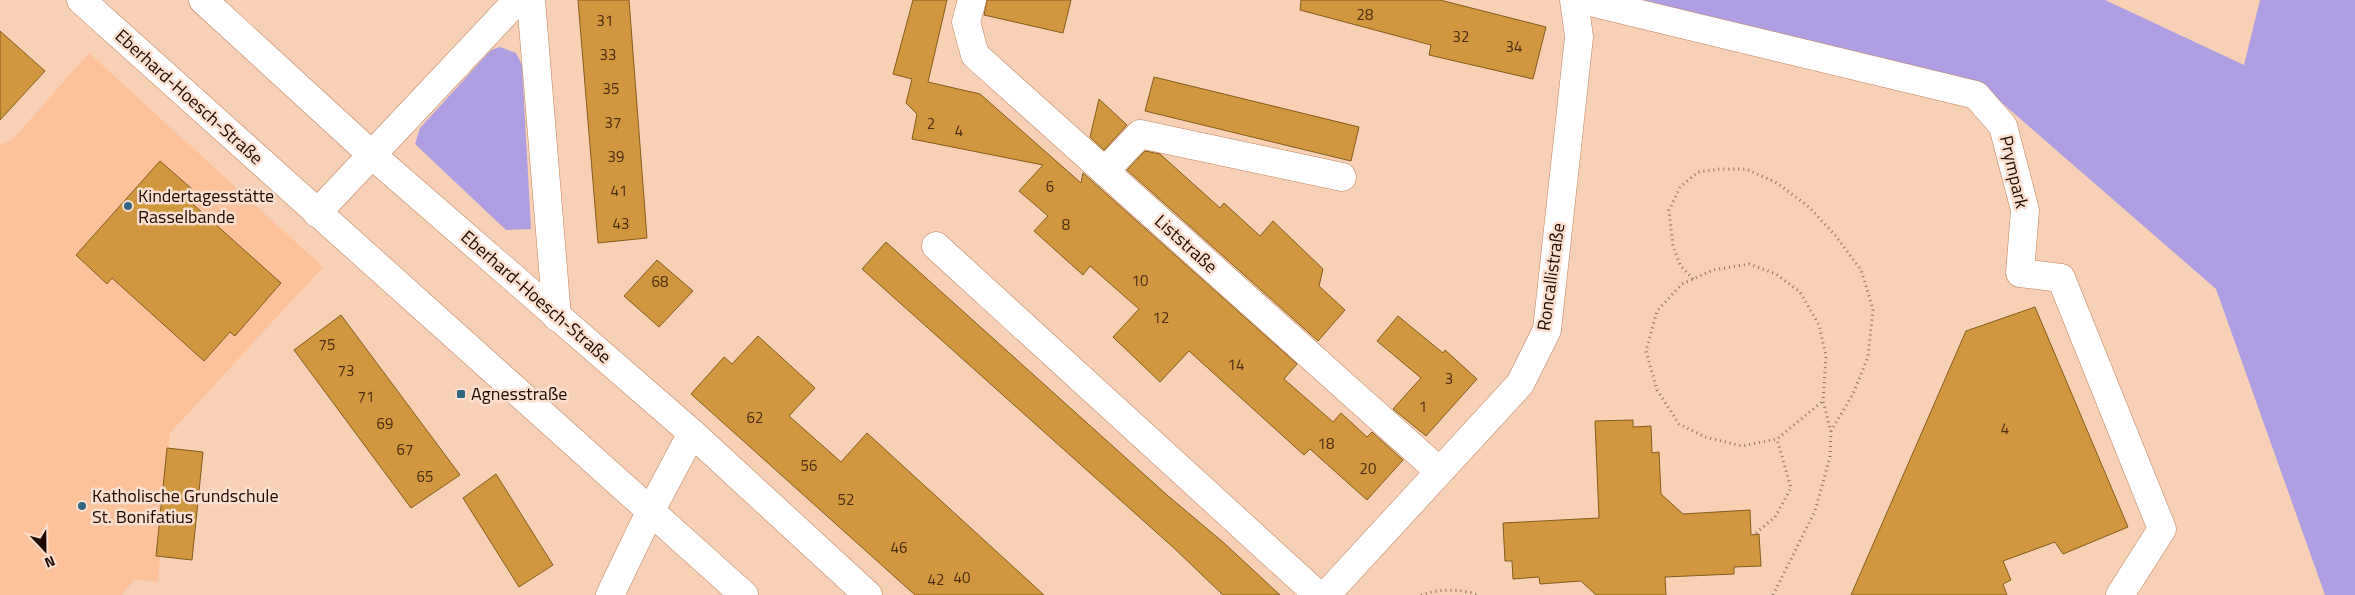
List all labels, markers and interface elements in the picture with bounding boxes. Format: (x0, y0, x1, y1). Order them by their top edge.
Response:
house number: 28 (1357, 3, 1373, 26)
house number: 31 (597, 9, 613, 32)
street label: Eberhard-Hoesch-Straße (109, 23, 269, 171)
house number: 32 (1453, 25, 1469, 48)
house number: 34 (1506, 35, 1522, 58)
house number: 33 (600, 43, 616, 66)
house number: 35 (603, 77, 619, 100)
house number: 37 (605, 111, 621, 134)
house number: 2 (927, 112, 935, 135)
house number: 4 (955, 119, 963, 142)
street label: Prympark (1993, 133, 2036, 211)
house number: 39 (608, 145, 624, 168)
house number: 6 (1046, 175, 1054, 198)
house number: 41 (611, 179, 627, 202)
place label: Kindertagesstätte Rasselbande (138, 182, 274, 230)
marker: Kindertagesstätte Rasselbande (122, 200, 134, 212)
street label: Liststraße (1149, 208, 1224, 279)
house number: 43 (613, 212, 629, 235)
house number: 8 (1062, 213, 1070, 236)
street label: Roncallistraße (1530, 221, 1571, 333)
street label: Eberhard-Hoesch-Straße (455, 224, 617, 370)
house number: 10 (1132, 269, 1148, 292)
house number: 68 (652, 270, 668, 293)
house number: 12 (1153, 306, 1169, 329)
house number: 75 (319, 333, 335, 356)
house number: 14 (1228, 353, 1244, 376)
house number: 73 (338, 359, 354, 382)
house number: 3 (1445, 367, 1453, 390)
place label: Agnesstraße (471, 380, 567, 407)
house number: 71 (358, 385, 374, 408)
marker: Agnesstraße (455, 388, 467, 400)
house number: 1 (1419, 395, 1427, 418)
house number: 62 (747, 406, 763, 429)
house number: 69 (377, 412, 393, 435)
house number: 4 (2001, 417, 2009, 440)
house number: 18 (1318, 432, 1334, 455)
house number: 67 (397, 438, 413, 461)
house number: 56 (801, 454, 817, 477)
house number: 20 (1360, 457, 1376, 480)
house number: 65 (417, 465, 433, 488)
place label: Katholische Grundschule St. Bonifatius (92, 482, 279, 530)
house number: 52 (838, 488, 854, 511)
marker: Katholische Grundschule St. Bonifatius (76, 500, 88, 512)
north arrow (20, 525, 70, 575)
house number: 46 (891, 536, 907, 559)
text: N (42, 551, 58, 574)
house number: 40 (954, 566, 970, 589)
house number: 42 (928, 568, 944, 591)

